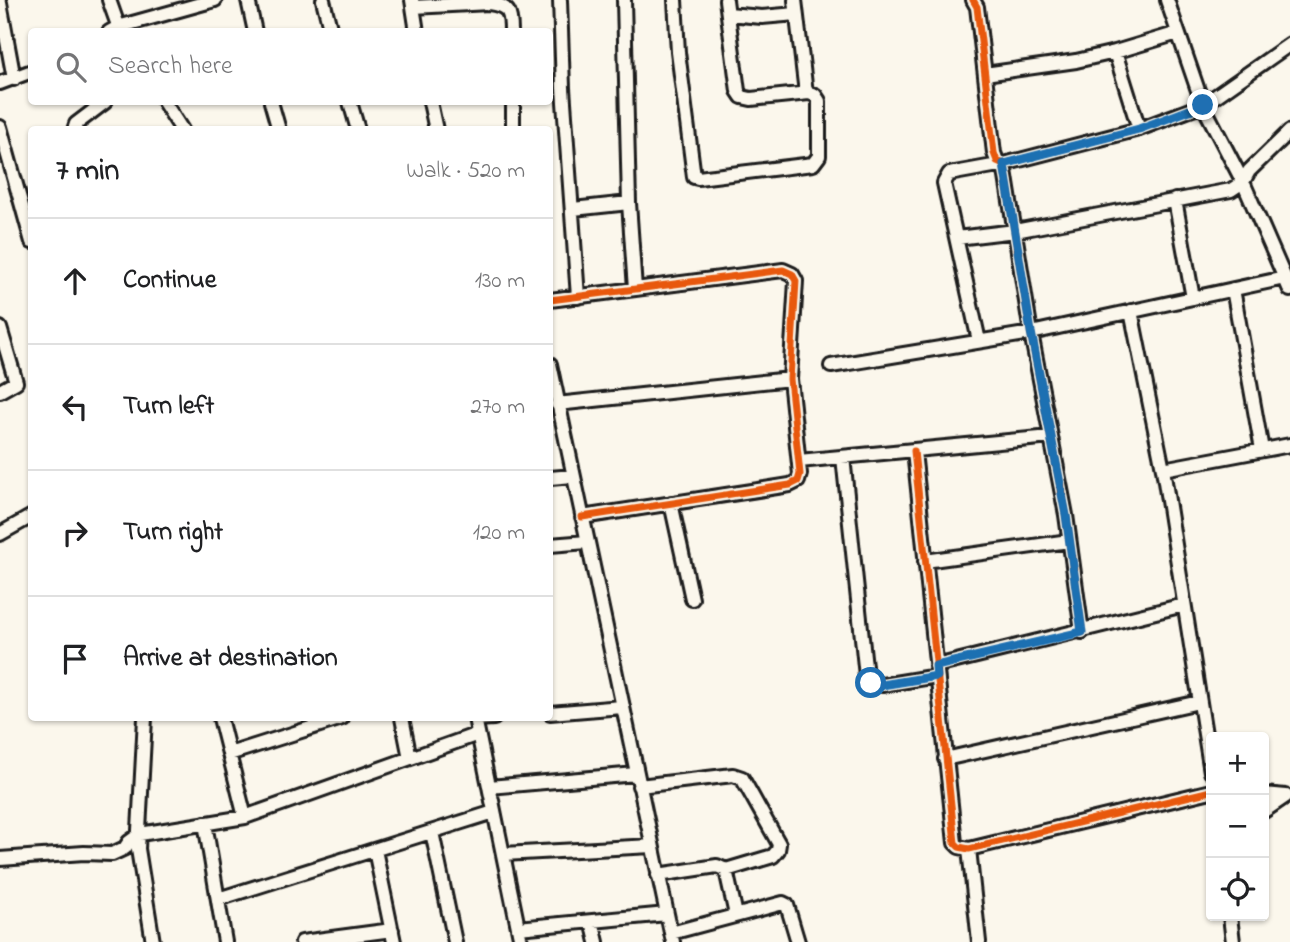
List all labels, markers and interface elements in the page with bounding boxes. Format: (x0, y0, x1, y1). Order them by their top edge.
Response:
search box (28, 28, 553, 105)
icon: search (52, 48, 90, 86)
text: Search here (108, 48, 233, 86)
route end (1187, 89, 1218, 120)
text: 7 min (56, 150, 119, 194)
text: Walk · 520 m (406, 155, 525, 188)
icon: ahead (56, 262, 94, 300)
text: Continue (123, 262, 216, 300)
text: 130 m (475, 265, 525, 298)
icon: left (56, 388, 94, 426)
text: Turn left (123, 388, 214, 426)
text: 270 m (471, 391, 525, 424)
icon: right (56, 514, 94, 552)
text: Turn right (123, 514, 223, 552)
text: 120 m (473, 517, 525, 550)
icon: arrive (56, 640, 94, 678)
text: Arrive at destination (123, 640, 338, 678)
route start (855, 667, 886, 698)
map controls (1206, 732, 1269, 921)
button: + (1206, 732, 1269, 795)
button: − (1206, 795, 1269, 858)
button: locate (1206, 858, 1269, 921)

